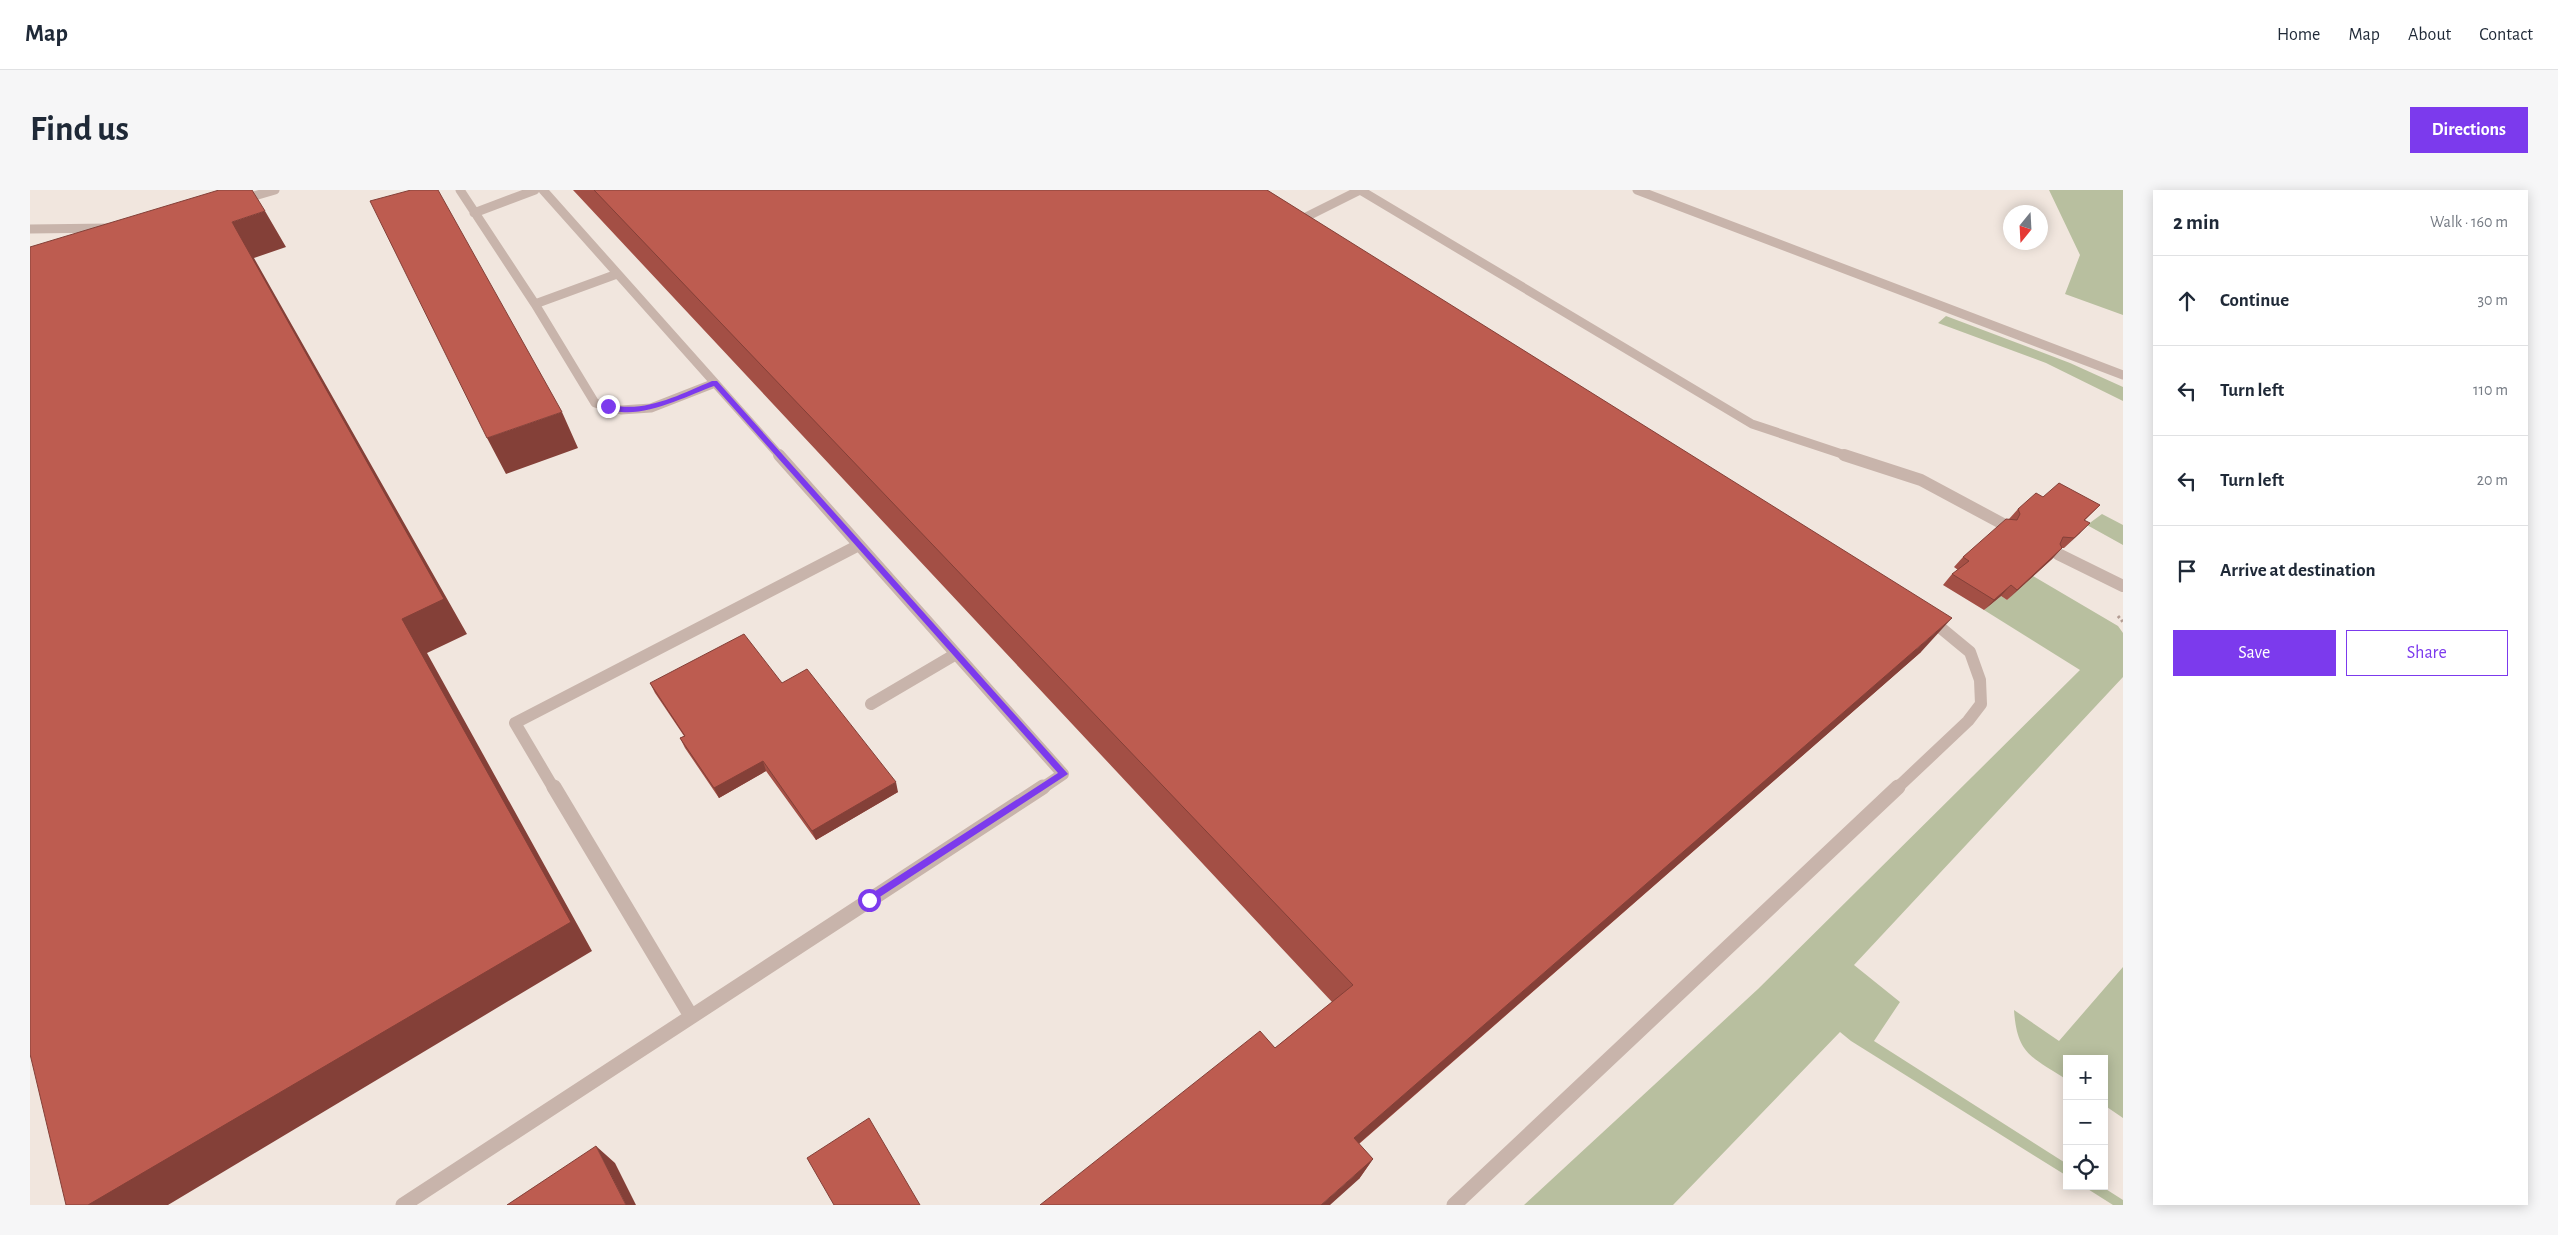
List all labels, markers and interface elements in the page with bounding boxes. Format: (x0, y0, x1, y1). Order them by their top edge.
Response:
text: Map (25, 22, 68, 46)
text: Home (2277, 26, 2320, 44)
text: Map (2348, 26, 2380, 44)
text: About (2408, 26, 2451, 44)
text: Contact (2479, 26, 2533, 44)
button: Directions (2410, 107, 2528, 153)
text: Find us (30, 112, 129, 147)
north arrow (2003, 205, 2048, 250)
text: 2 min (2173, 212, 2220, 233)
text: Walk · 160 m (2430, 214, 2508, 230)
icon: ahead (2173, 287, 2201, 315)
text: Continue (2220, 291, 2289, 310)
text: 30 m (2478, 292, 2508, 308)
icon: left (2173, 377, 2201, 405)
text: Turn left (2220, 381, 2284, 400)
text: 110 m (2473, 382, 2508, 398)
route end (597, 395, 620, 418)
icon: left (2173, 467, 2201, 495)
text: Turn left (2220, 471, 2284, 490)
text: 20 m (2477, 472, 2508, 488)
icon: arrive (2173, 557, 2201, 585)
text: Arrive at destination (2220, 561, 2376, 580)
button: Save (2173, 630, 2336, 676)
button: Share (2346, 630, 2508, 676)
route start (858, 889, 881, 912)
map controls (2063, 1055, 2108, 1190)
button: + (2063, 1055, 2108, 1100)
button: − (2063, 1100, 2108, 1145)
button: locate (2063, 1145, 2108, 1190)

